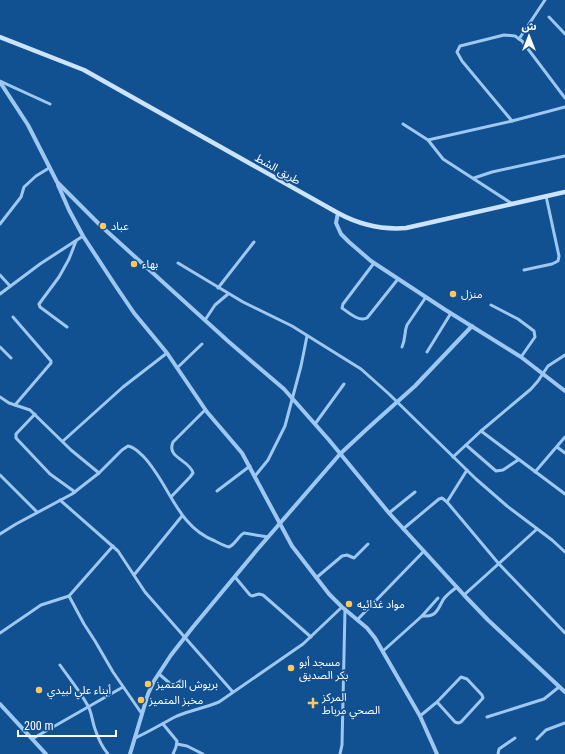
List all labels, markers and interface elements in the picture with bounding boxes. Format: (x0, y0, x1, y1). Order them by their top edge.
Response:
north arrow (509, 16, 549, 56)
text: ش (521, 20, 537, 33)
street label: طريق الشط (253, 151, 303, 188)
place label: عباد (111, 220, 129, 233)
marker: عباد (98, 221, 108, 231)
place label: بهاء (142, 258, 158, 271)
marker: بهاء (129, 259, 139, 269)
place label: منزل (461, 288, 483, 301)
marker: منزل (448, 289, 458, 299)
place label: مواد غذائيه (357, 598, 405, 611)
marker: مواد غذائيه (344, 599, 354, 609)
place label: مسجد أبو بكر الصديق (299, 656, 348, 682)
marker: مسجد أبو بكر الصديق (286, 663, 296, 673)
place label: بريوش المتميز (155, 678, 218, 691)
marker: بريوش المتميز (143, 679, 153, 689)
place label: أبناء علي لبيدي (47, 684, 111, 700)
marker: أبناء علي لبيدي (34, 685, 44, 695)
place label: المركز الصحي مرباط (321, 691, 380, 720)
place label: مخبز المتميز (148, 694, 203, 707)
marker: مخبز المتميز (136, 695, 146, 705)
marker: المركز الصحي مرباط (307, 697, 319, 709)
scale bar (18, 712, 116, 738)
text: 200 m (24, 719, 54, 733)

